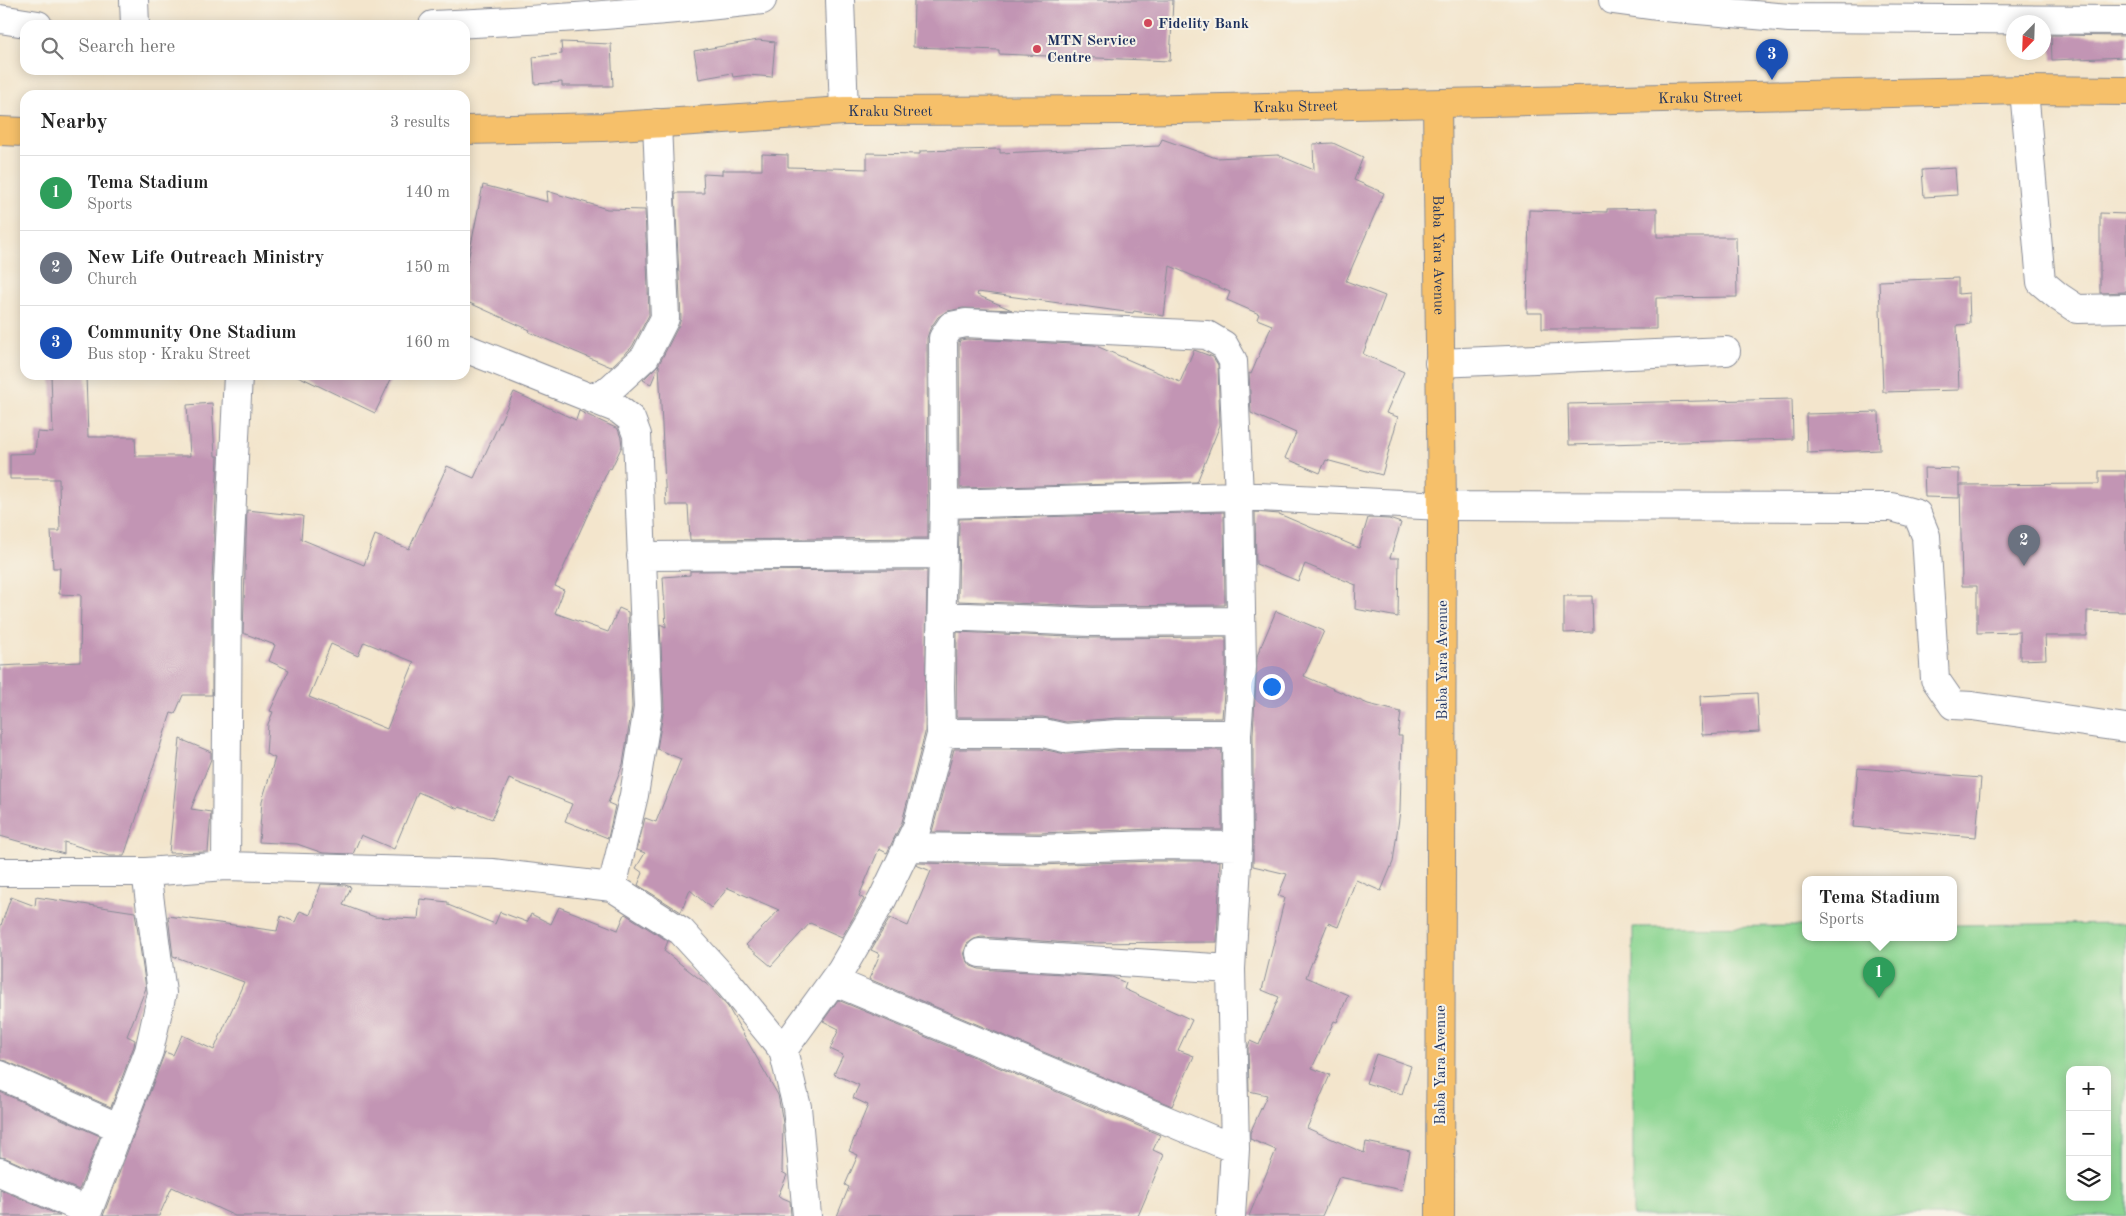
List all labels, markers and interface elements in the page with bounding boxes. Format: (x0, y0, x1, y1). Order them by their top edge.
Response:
north arrow (2006, 15, 2051, 60)
marker: Fidelity Bank (1142, 17, 1154, 29)
place label: Fidelity Bank (1158, 17, 1250, 32)
search box (20, 20, 470, 75)
icon: search (38, 34, 66, 62)
place label: MTN Service Centre (1047, 34, 1136, 66)
text: Search here (78, 38, 175, 57)
pin: 3 (1756, 39, 1788, 80)
marker: MTN Service Centre (1031, 43, 1043, 55)
street label: Kraku Street (1658, 90, 1743, 107)
street label: Kraku Street (1253, 99, 1338, 116)
street label: Kraku Street (848, 105, 933, 120)
text: Nearby (40, 112, 108, 133)
text: 3 results (390, 115, 450, 131)
text: Tema Stadium (87, 174, 208, 193)
text: 1 (51, 185, 61, 201)
text: 140 m (405, 185, 450, 201)
street label: Baba Yara Avenue (1429, 195, 1446, 315)
text: Sports (87, 197, 132, 213)
text: New Life Outreach Ministry (87, 249, 324, 268)
text: 2 (51, 260, 61, 276)
text: 150 m (405, 260, 450, 276)
text: Church (87, 272, 137, 288)
text: Community One Stadium (87, 324, 297, 343)
text: 3 (51, 335, 61, 351)
text: 160 m (405, 335, 450, 351)
text: Bus stop · Kraku Street (87, 347, 251, 363)
pin: 2 (2008, 525, 2040, 566)
street label: Baba Yara Avenue (1436, 600, 1451, 720)
your location (1259, 674, 1285, 700)
popup (1802, 876, 1957, 941)
text: Tema Stadium (1819, 889, 1940, 908)
text: Sports (1819, 912, 1864, 928)
pin: 1 (1863, 957, 1895, 998)
street label: Baba Yara Avenue (1434, 1005, 1449, 1125)
map controls (2066, 1066, 2111, 1201)
button: + (2066, 1066, 2111, 1111)
button: − (2066, 1111, 2111, 1156)
button: layers (2066, 1156, 2111, 1201)

